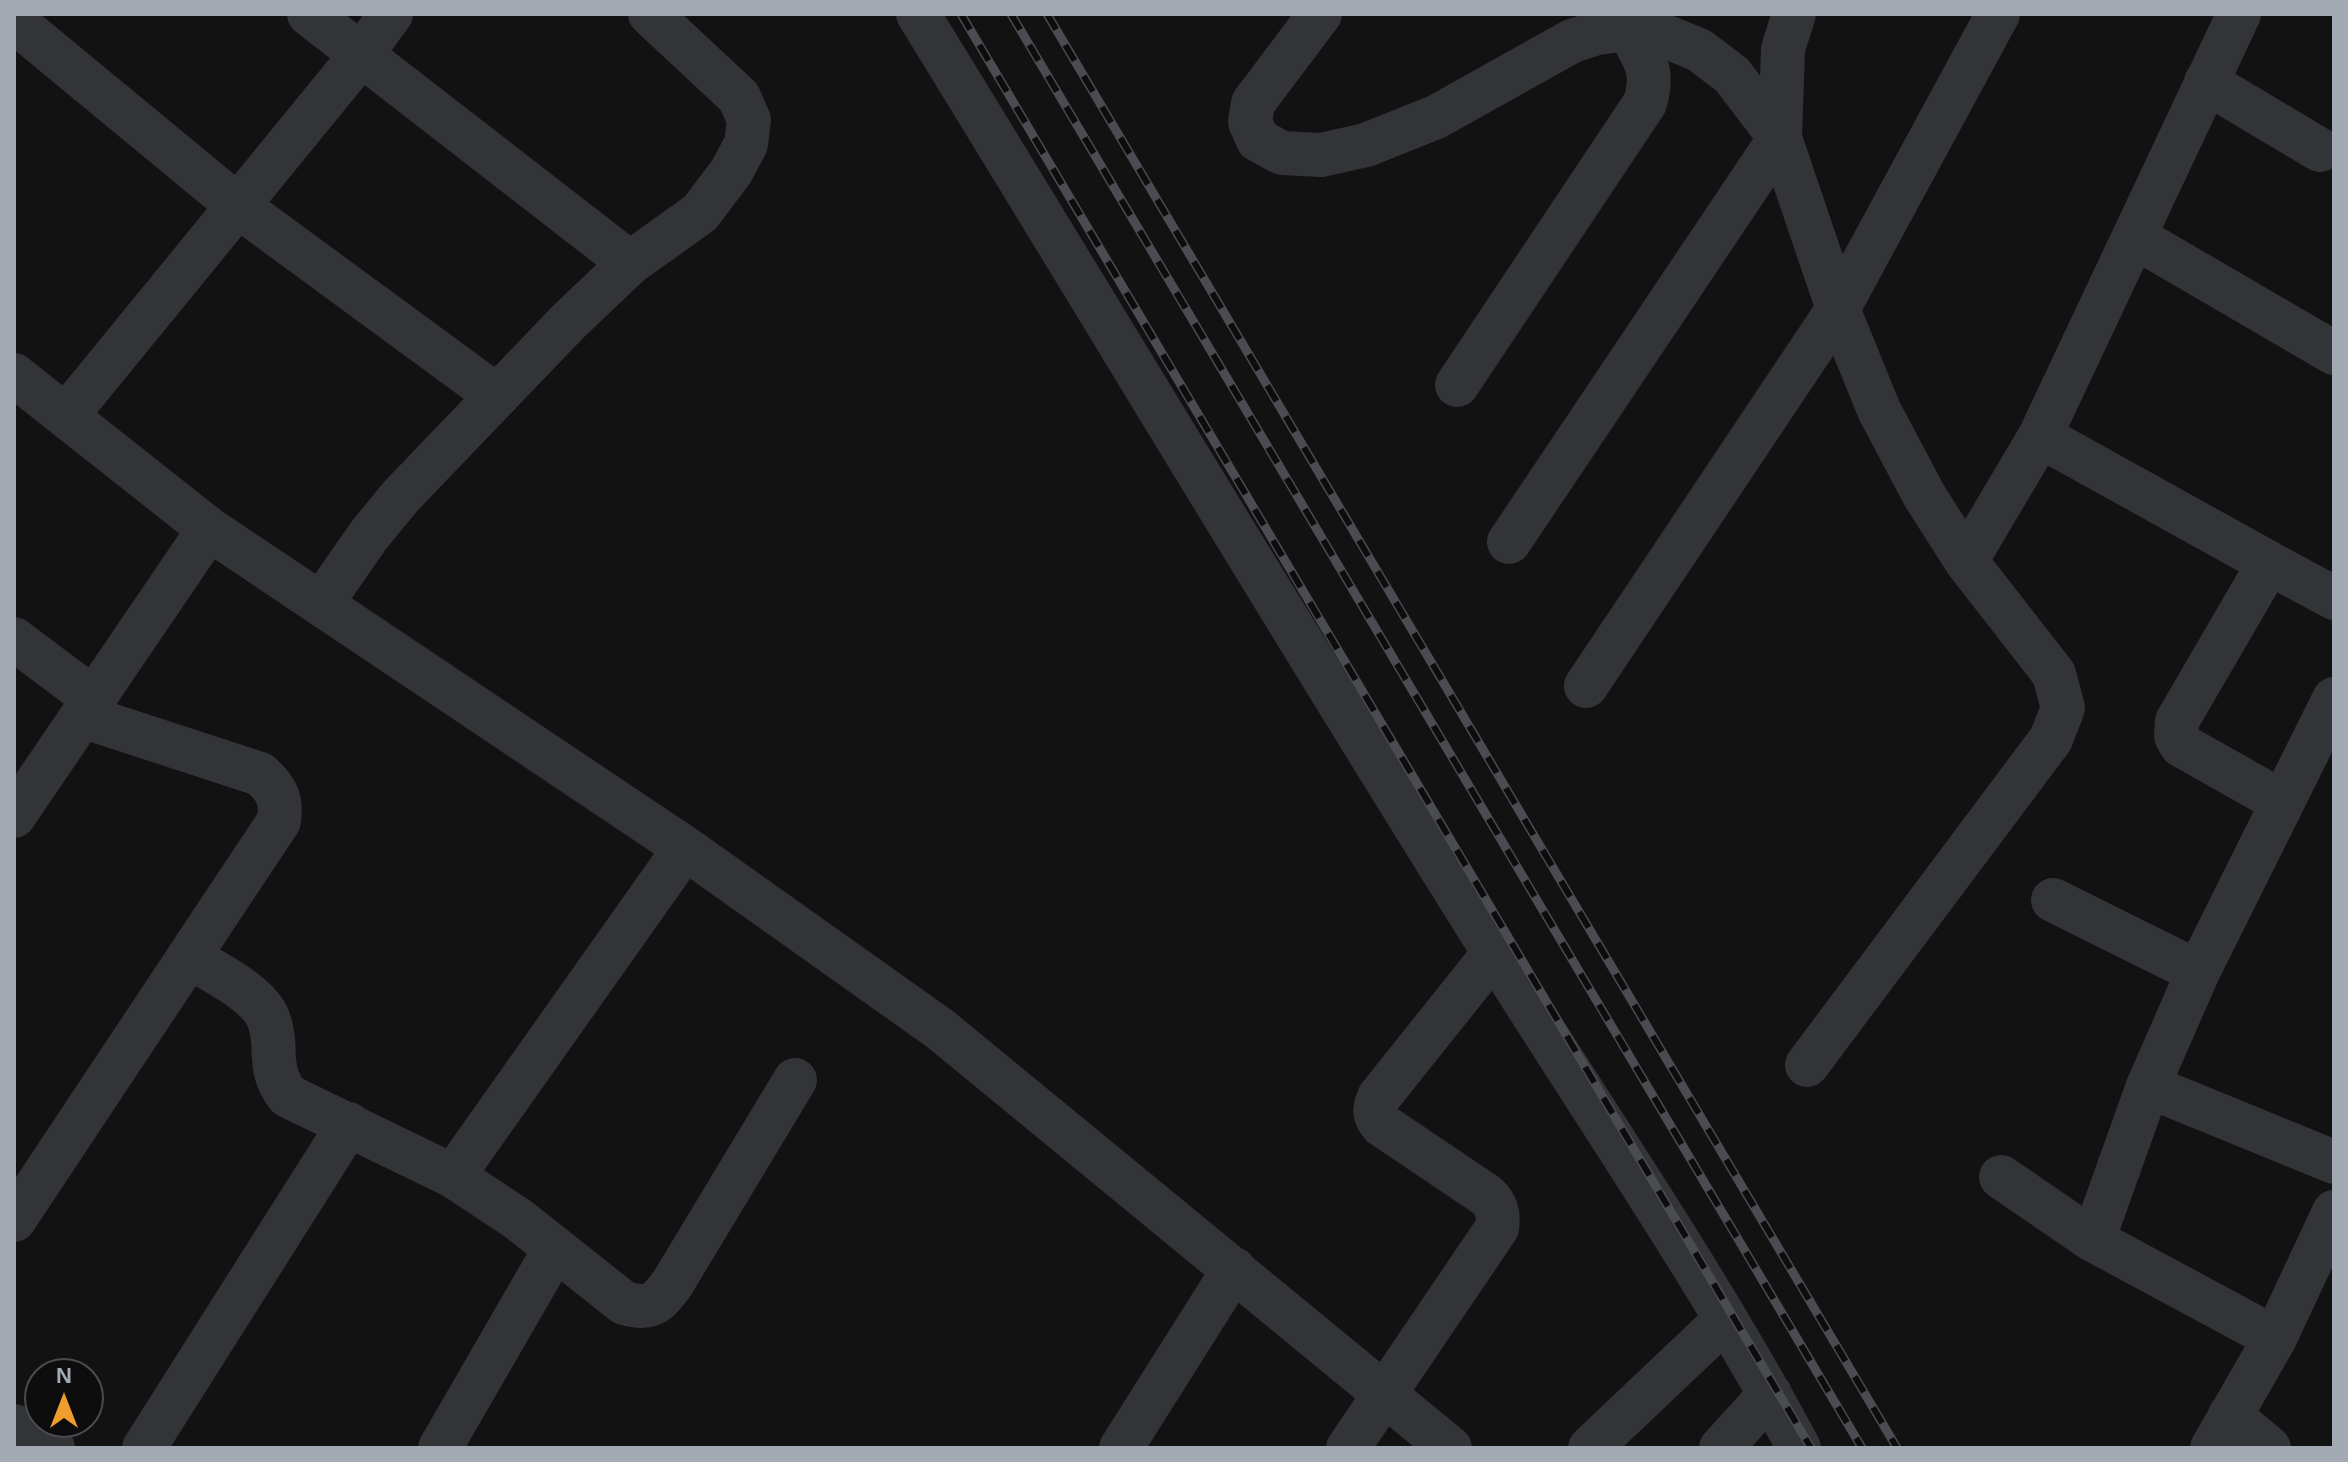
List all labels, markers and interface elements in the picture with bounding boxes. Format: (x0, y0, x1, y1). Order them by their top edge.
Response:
north arrow (24, 1358, 104, 1438)
text: N (56, 1363, 72, 1388)

